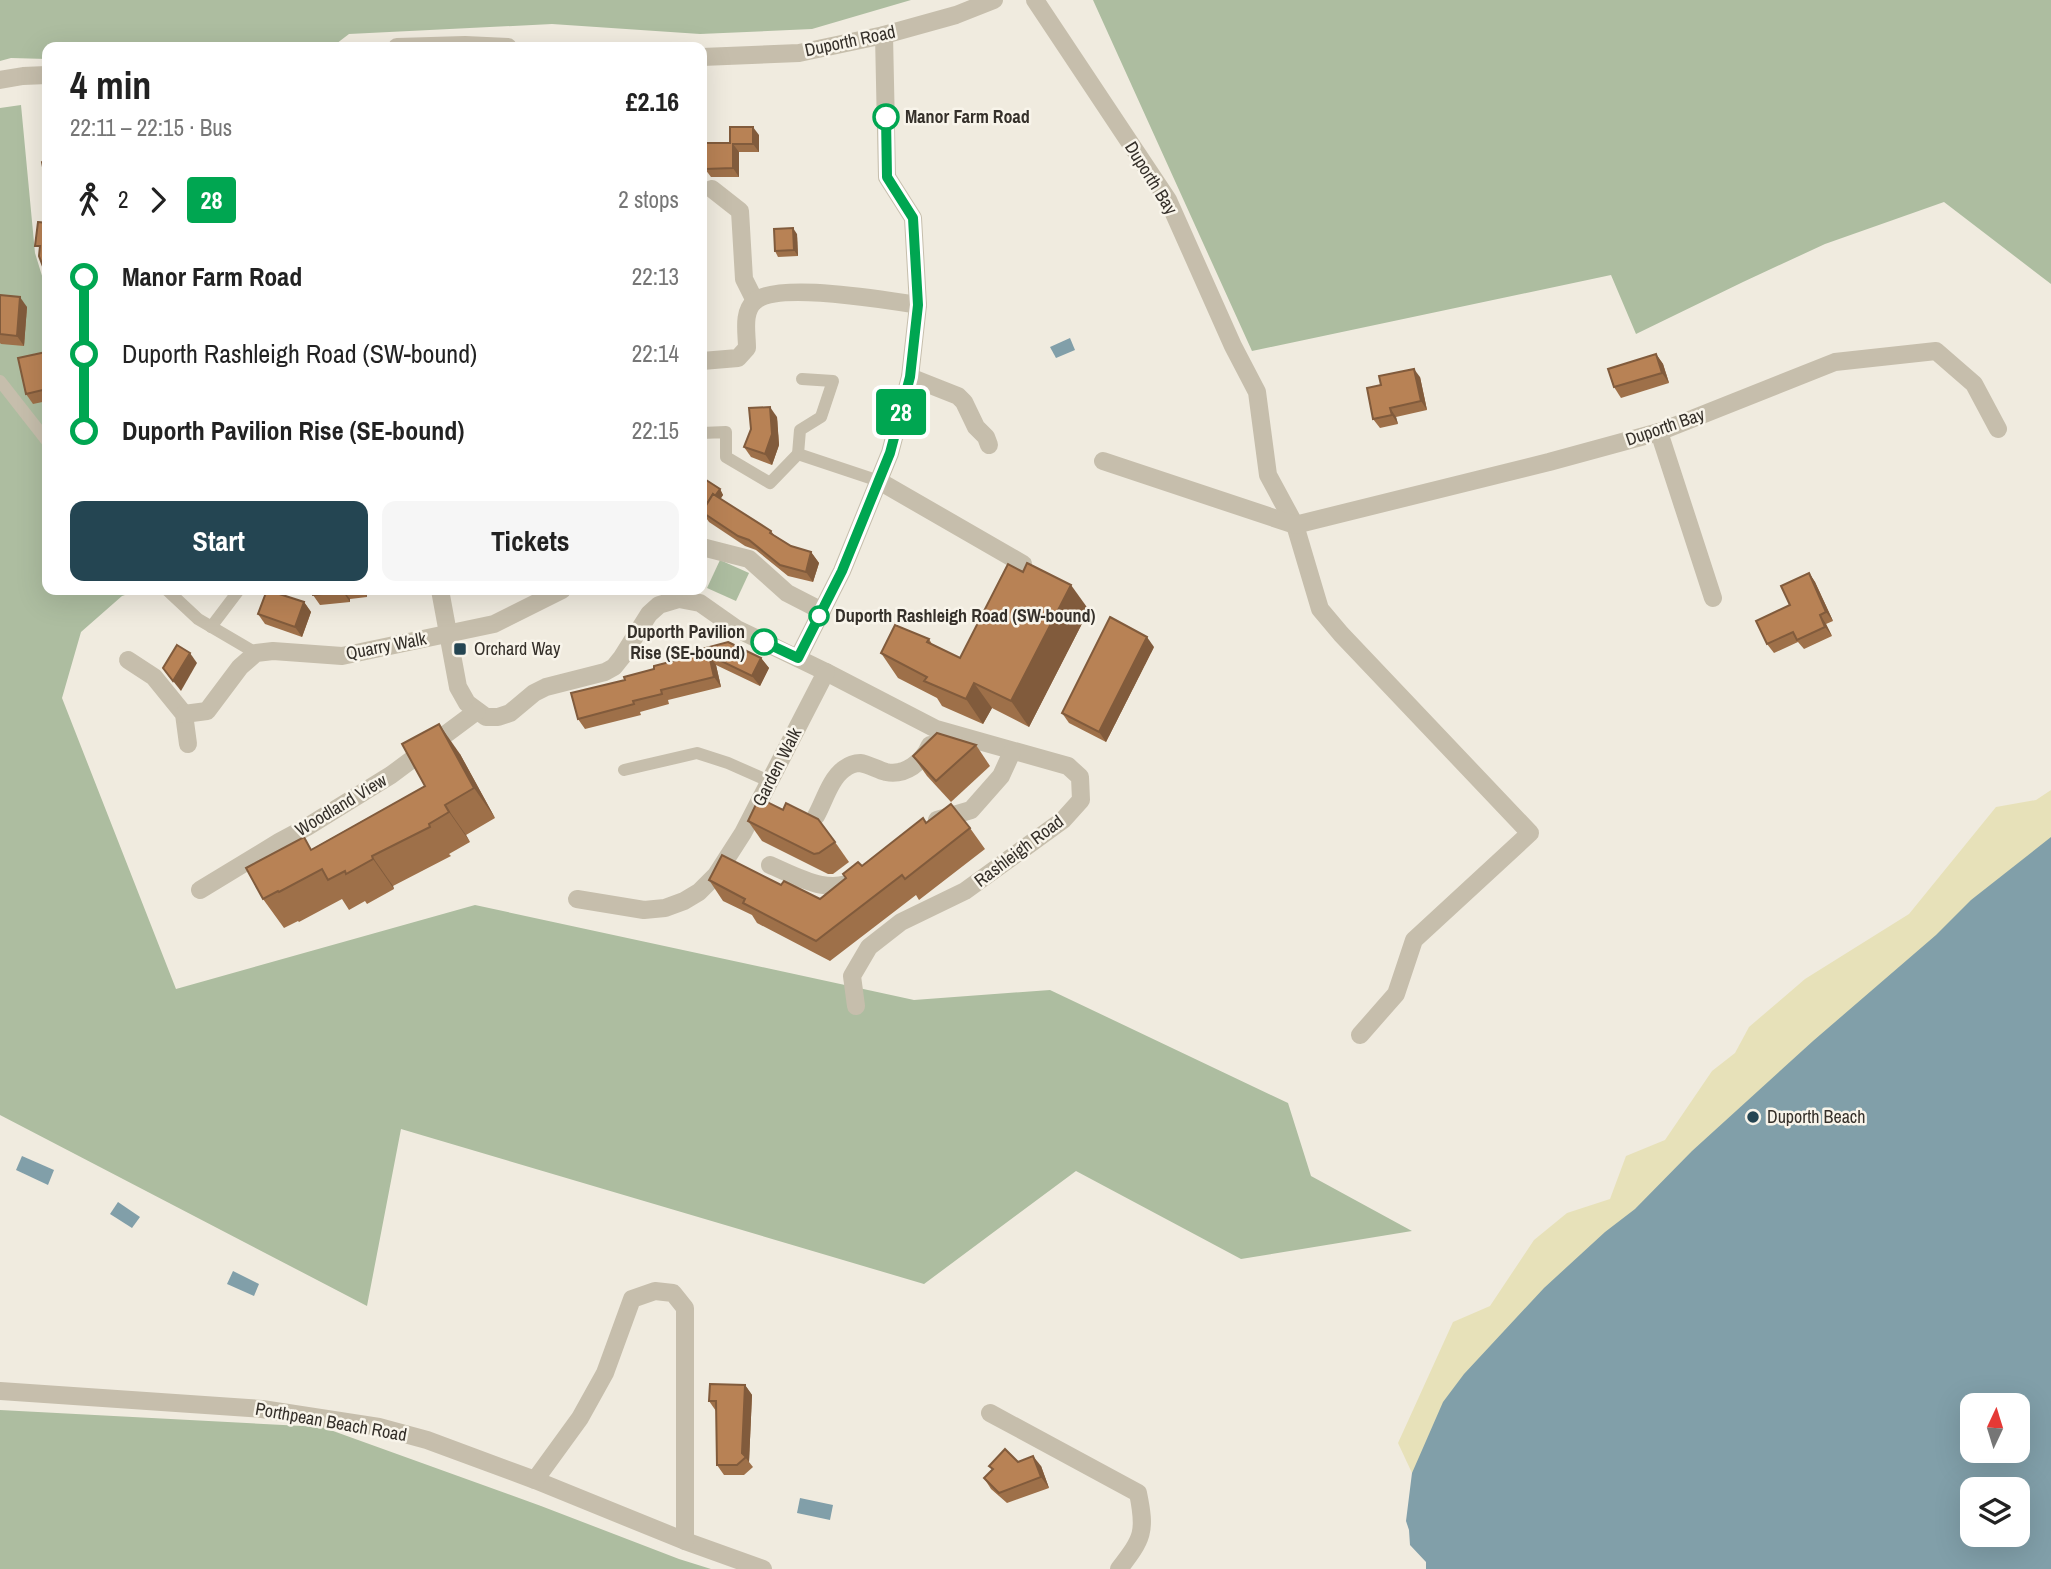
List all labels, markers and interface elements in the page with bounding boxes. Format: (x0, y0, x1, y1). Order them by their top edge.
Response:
street label: Duporth Road (802, 19, 897, 62)
text: 4 min (70, 60, 151, 111)
text: £2.16 (626, 84, 679, 119)
marker: Manor Farm Road (873, 104, 899, 130)
place label: Manor Farm Road (905, 104, 1030, 129)
text: 22:11 – 22:15 · Bus (70, 112, 232, 143)
street label: Duporth Bay (1119, 136, 1184, 220)
icon: walk (70, 181, 108, 219)
icon: forward (139, 181, 177, 219)
text: 2 (118, 184, 129, 215)
text: 28 (201, 184, 222, 216)
text: 2 stops (618, 184, 679, 215)
text: Manor Farm Road (122, 259, 302, 294)
text: 22:13 (632, 261, 679, 292)
text: Duporth Rashleigh Road (SW-bound) (122, 336, 477, 371)
text: 22:14 (632, 338, 679, 369)
line badge: 28 (870, 389, 932, 435)
text: 28 (890, 396, 912, 428)
street label: Duporth Bay (1622, 401, 1708, 452)
text: Duporth Pavilion Rise (SE-bound) (122, 413, 464, 448)
text: 22:15 (632, 415, 679, 446)
button: Start (70, 501, 368, 581)
button: Tickets (382, 501, 679, 581)
place label: Duporth Rashleigh Road (SW-bound) (835, 603, 1096, 628)
marker: Duporth Rashleigh Road (SW-bound) (809, 606, 829, 626)
place label: Duporth Pavilion Rise (SE-bound) (627, 619, 745, 665)
street label: Quarry Walk (344, 625, 429, 666)
marker: Duporth Pavilion Rise (SE-bound) (751, 629, 777, 655)
place label: Orchard Way (474, 636, 561, 661)
marker: Orchard Way (452, 641, 468, 657)
street label: Garden Walk (746, 722, 807, 811)
street label: Woodland View (290, 767, 392, 842)
street label: Rashleigh Road (969, 809, 1068, 892)
place label: Duporth Beach (1767, 1104, 1865, 1129)
marker: Duporth Beach (1745, 1109, 1761, 1125)
north arrow (1960, 1393, 2030, 1463)
map controls (1960, 1393, 2030, 1547)
street label: Porthpean Beach Road (253, 1396, 409, 1447)
button: layers (1960, 1477, 2030, 1547)

